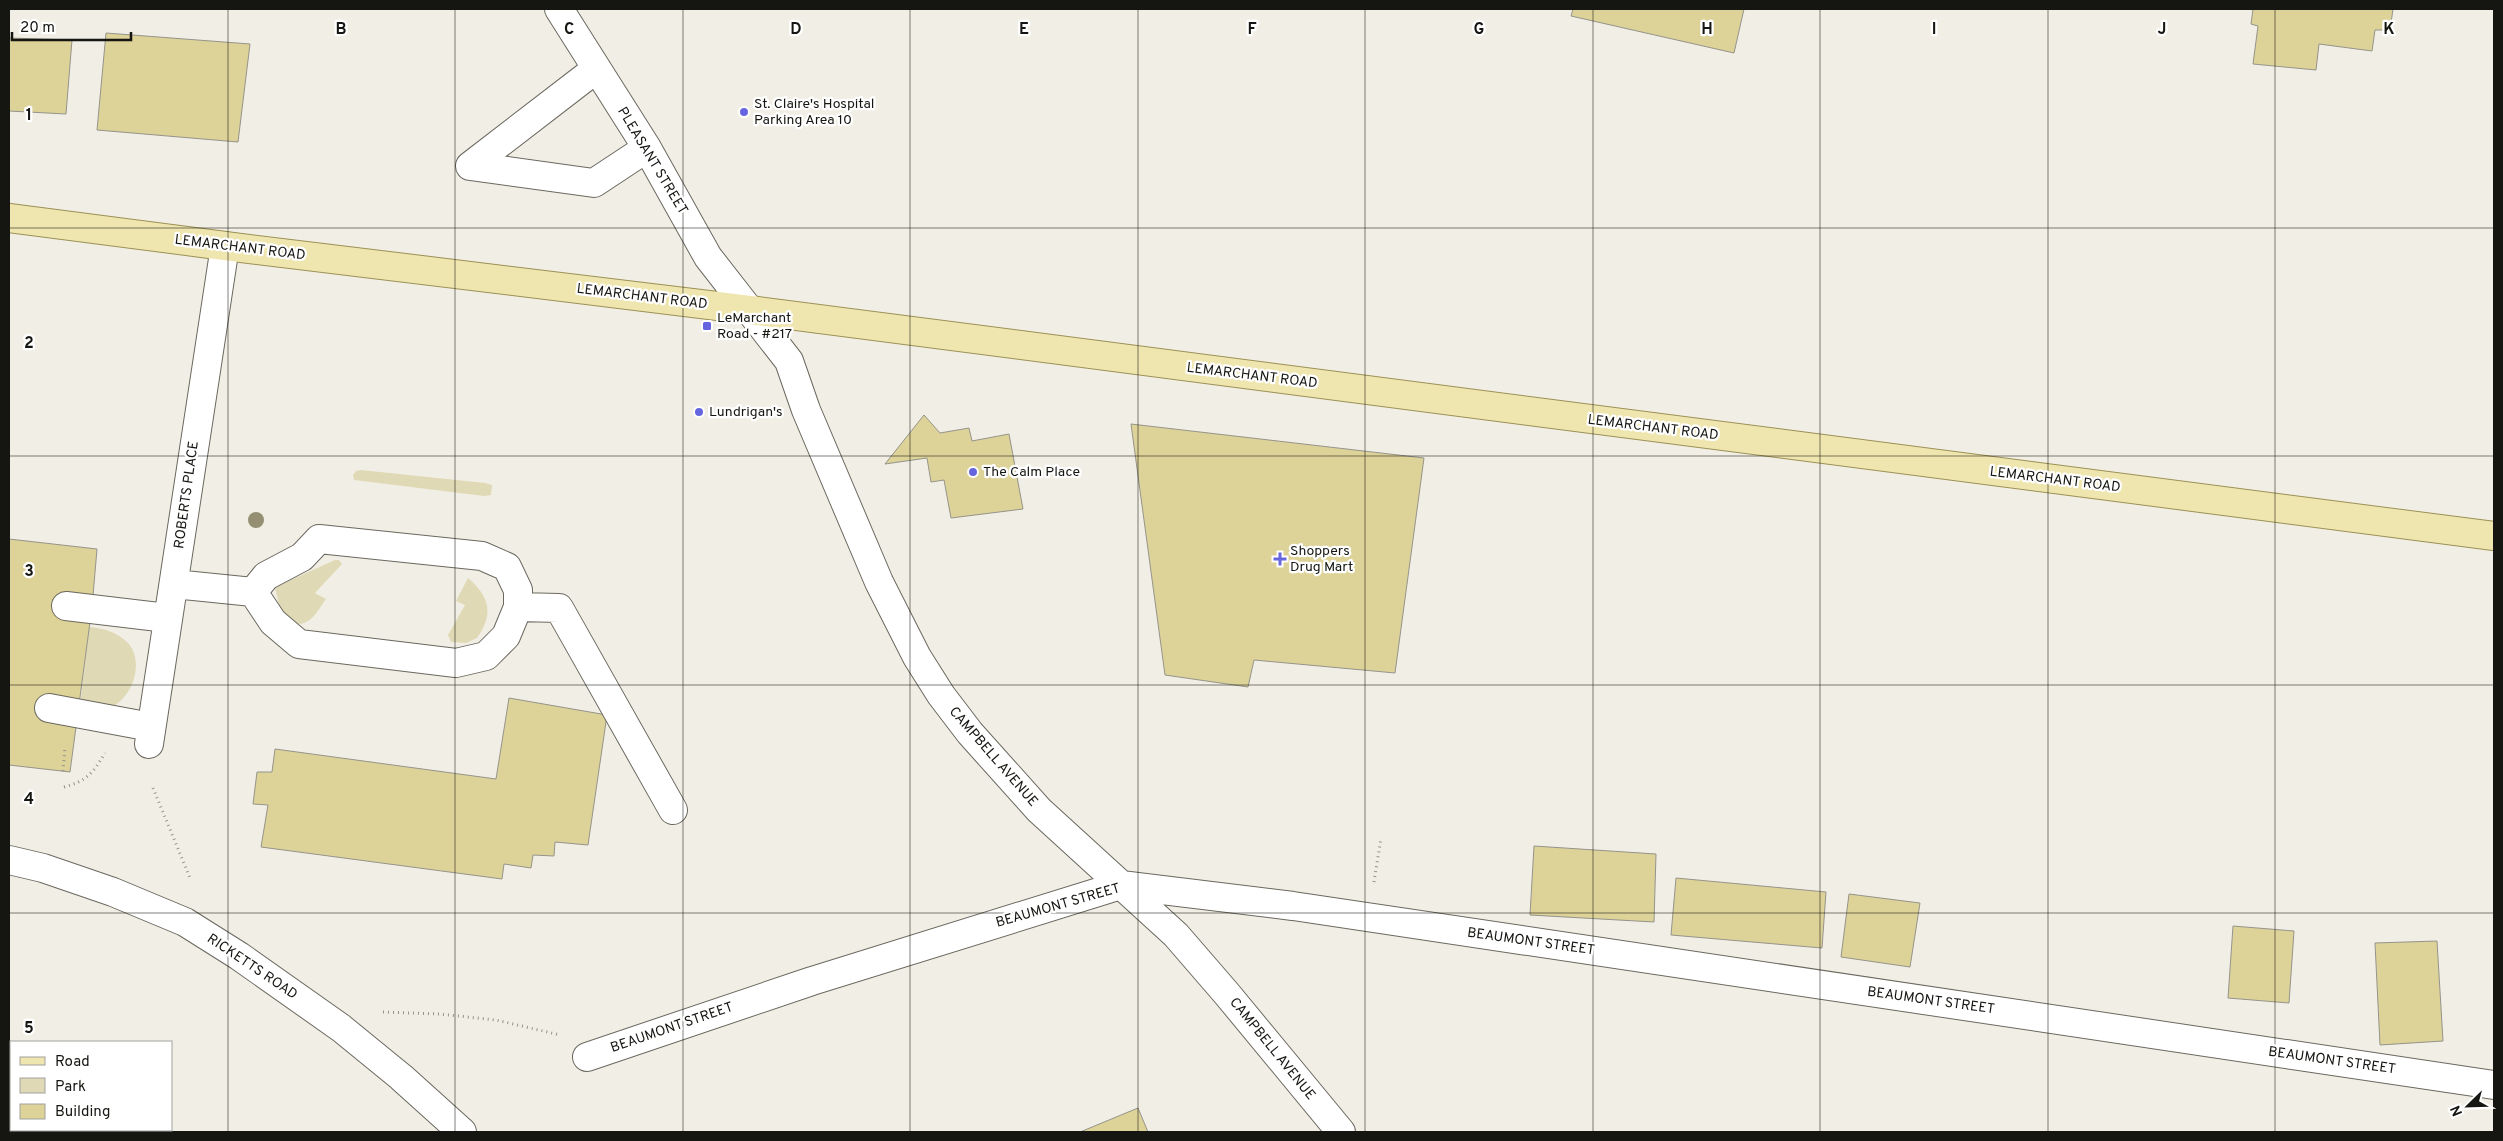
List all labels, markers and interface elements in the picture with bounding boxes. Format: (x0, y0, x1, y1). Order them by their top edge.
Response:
scale bar (12, 10, 131, 42)
text: 20 m (20, 19, 55, 38)
text: B (335, 20, 347, 40)
text: C (564, 20, 574, 40)
text: D (790, 20, 802, 40)
text: E (1019, 20, 1029, 40)
text: F (1247, 20, 1257, 40)
text: G (1474, 20, 1484, 40)
text: H (1701, 20, 1713, 40)
text: I (1932, 20, 1936, 40)
text: J (2158, 20, 2166, 40)
text: K (2383, 20, 2395, 40)
place label: St. Claire's Hospital Parking Area 10 (754, 96, 875, 129)
street label: PLEASANT STREET (613, 104, 691, 218)
text: 1 (26, 106, 32, 126)
marker: St. Claire's Hospital Parking Area 10 (738, 106, 750, 118)
street label: LEMARCHANT ROAD (174, 232, 306, 264)
street label: LEMARCHANT ROAD (576, 281, 708, 313)
place label: LeMarchant Road - #217 (717, 310, 792, 343)
marker: LeMarchant Road - #217 (701, 320, 713, 332)
text: 2 (24, 334, 34, 354)
street label: LEMARCHANT ROAD (1186, 360, 1318, 392)
place label: Lundrigan's (709, 404, 783, 421)
marker: Lundrigan's (693, 406, 705, 418)
street label: LEMARCHANT ROAD (1587, 412, 1719, 444)
street label: ROBERTS PLACE (171, 440, 203, 550)
place label: The Calm Place (983, 464, 1080, 481)
street label: LEMARCHANT ROAD (1989, 464, 2121, 496)
marker: The Calm Place (967, 466, 979, 478)
place label: Shoppers Drug Mart (1290, 543, 1353, 576)
marker: Shoppers Drug Mart (1274, 553, 1286, 565)
text: 3 (24, 562, 34, 582)
street label: CAMPBELL AVENUE (945, 704, 1041, 810)
text: 4 (24, 790, 34, 810)
street label: BEAUMONT STREET (994, 880, 1122, 932)
street label: BEAUMONT STREET (1466, 925, 1596, 959)
street label: RICKETTS ROAD (204, 930, 300, 1004)
street label: BEAUMONT STREET (1866, 984, 1996, 1018)
street label: CAMPBELL AVENUE (1225, 994, 1319, 1104)
street label: BEAUMONT STREET (608, 999, 736, 1057)
text: 5 (24, 1019, 34, 1039)
legend (10, 1041, 172, 1131)
street label: BEAUMONT STREET (2267, 1044, 2397, 1078)
text: Road (55, 1053, 90, 1072)
text: Park (55, 1078, 86, 1097)
north arrow (2443, 1081, 2493, 1131)
text: Building (55, 1103, 110, 1122)
text: N (2448, 1103, 2467, 1118)

